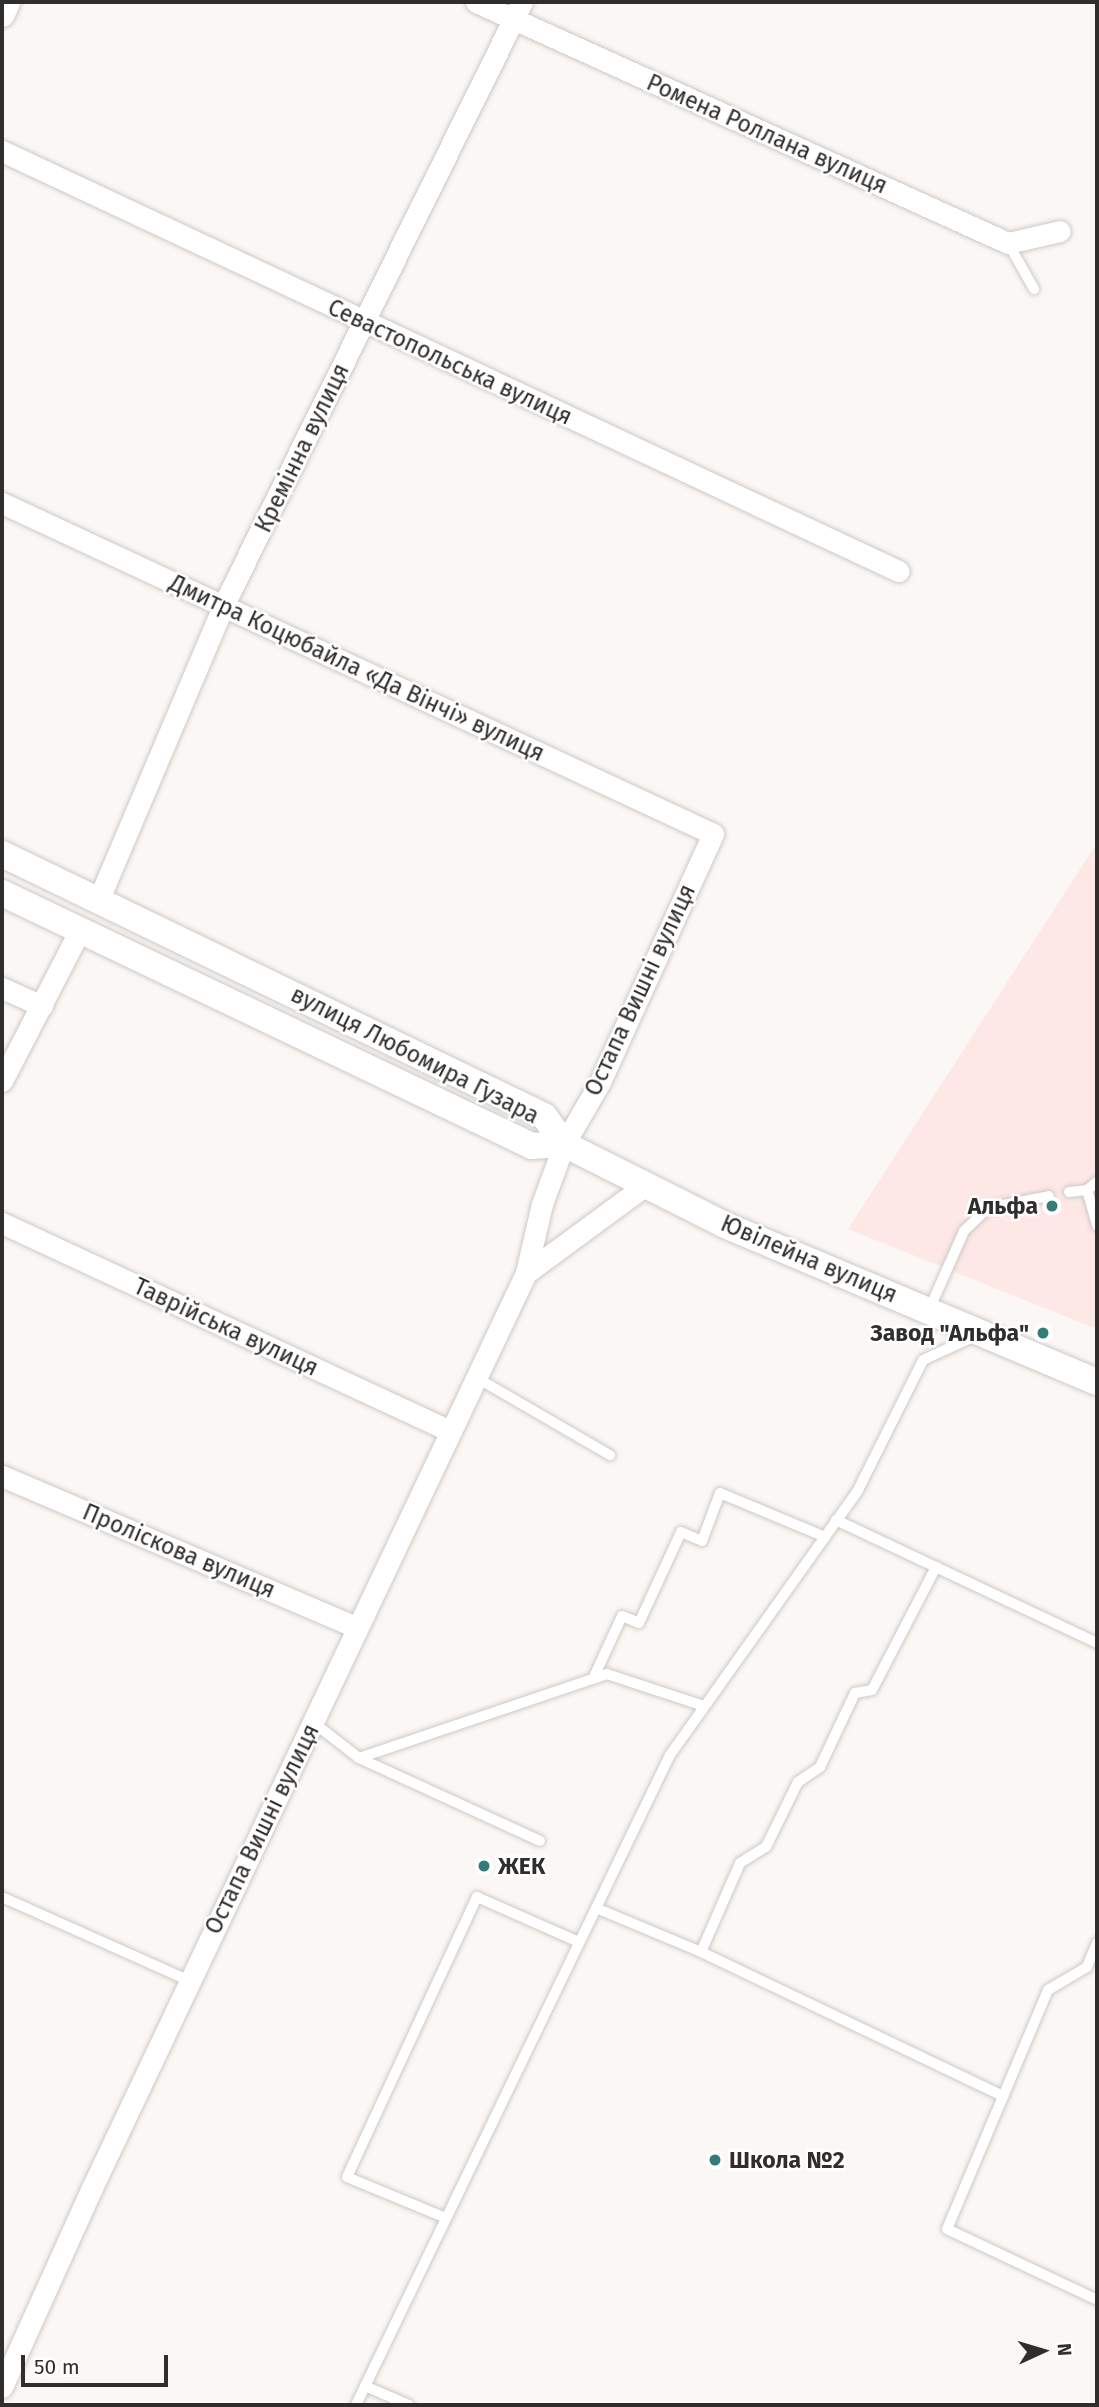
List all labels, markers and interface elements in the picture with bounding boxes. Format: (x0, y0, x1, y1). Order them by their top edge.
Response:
street label: Ромена Роллана вулиця (642, 68, 892, 200)
street label: Севастопольська вулиця (324, 293, 576, 431)
street label: Кремінна вулиця (249, 359, 355, 537)
street label: Дмитра Коцюбайла «Да Вінчі» вулиця (165, 569, 549, 767)
street label: Остапа Вишні вулиця (579, 880, 701, 1100)
street label: вулиця Любомира Гузара (286, 980, 544, 1130)
place label: Альфа (968, 1192, 1038, 1220)
marker: Альфа (1044, 1198, 1060, 1214)
street label: Ювілейна вулиця (717, 1209, 901, 1309)
street label: Таврійська вулиця (129, 1272, 323, 1382)
place label: Завод "Альфа" (870, 1319, 1029, 1347)
marker: Завод "Альфа" (1035, 1325, 1051, 1341)
street label: Проліскова вулиця (79, 1498, 279, 1604)
street label: Остапа Вишні вулиця (199, 1719, 325, 1939)
place label: ЖЕК (498, 1852, 545, 1880)
marker: ЖЕК (476, 1858, 492, 1874)
place label: Школа №2 (729, 2146, 845, 2174)
marker: Школа №2 (707, 2152, 723, 2168)
north arrow (1008, 2316, 1078, 2386)
scale bar (24, 2340, 172, 2384)
text: N (1053, 2342, 1076, 2357)
text: 50 m (34, 2354, 80, 2380)

